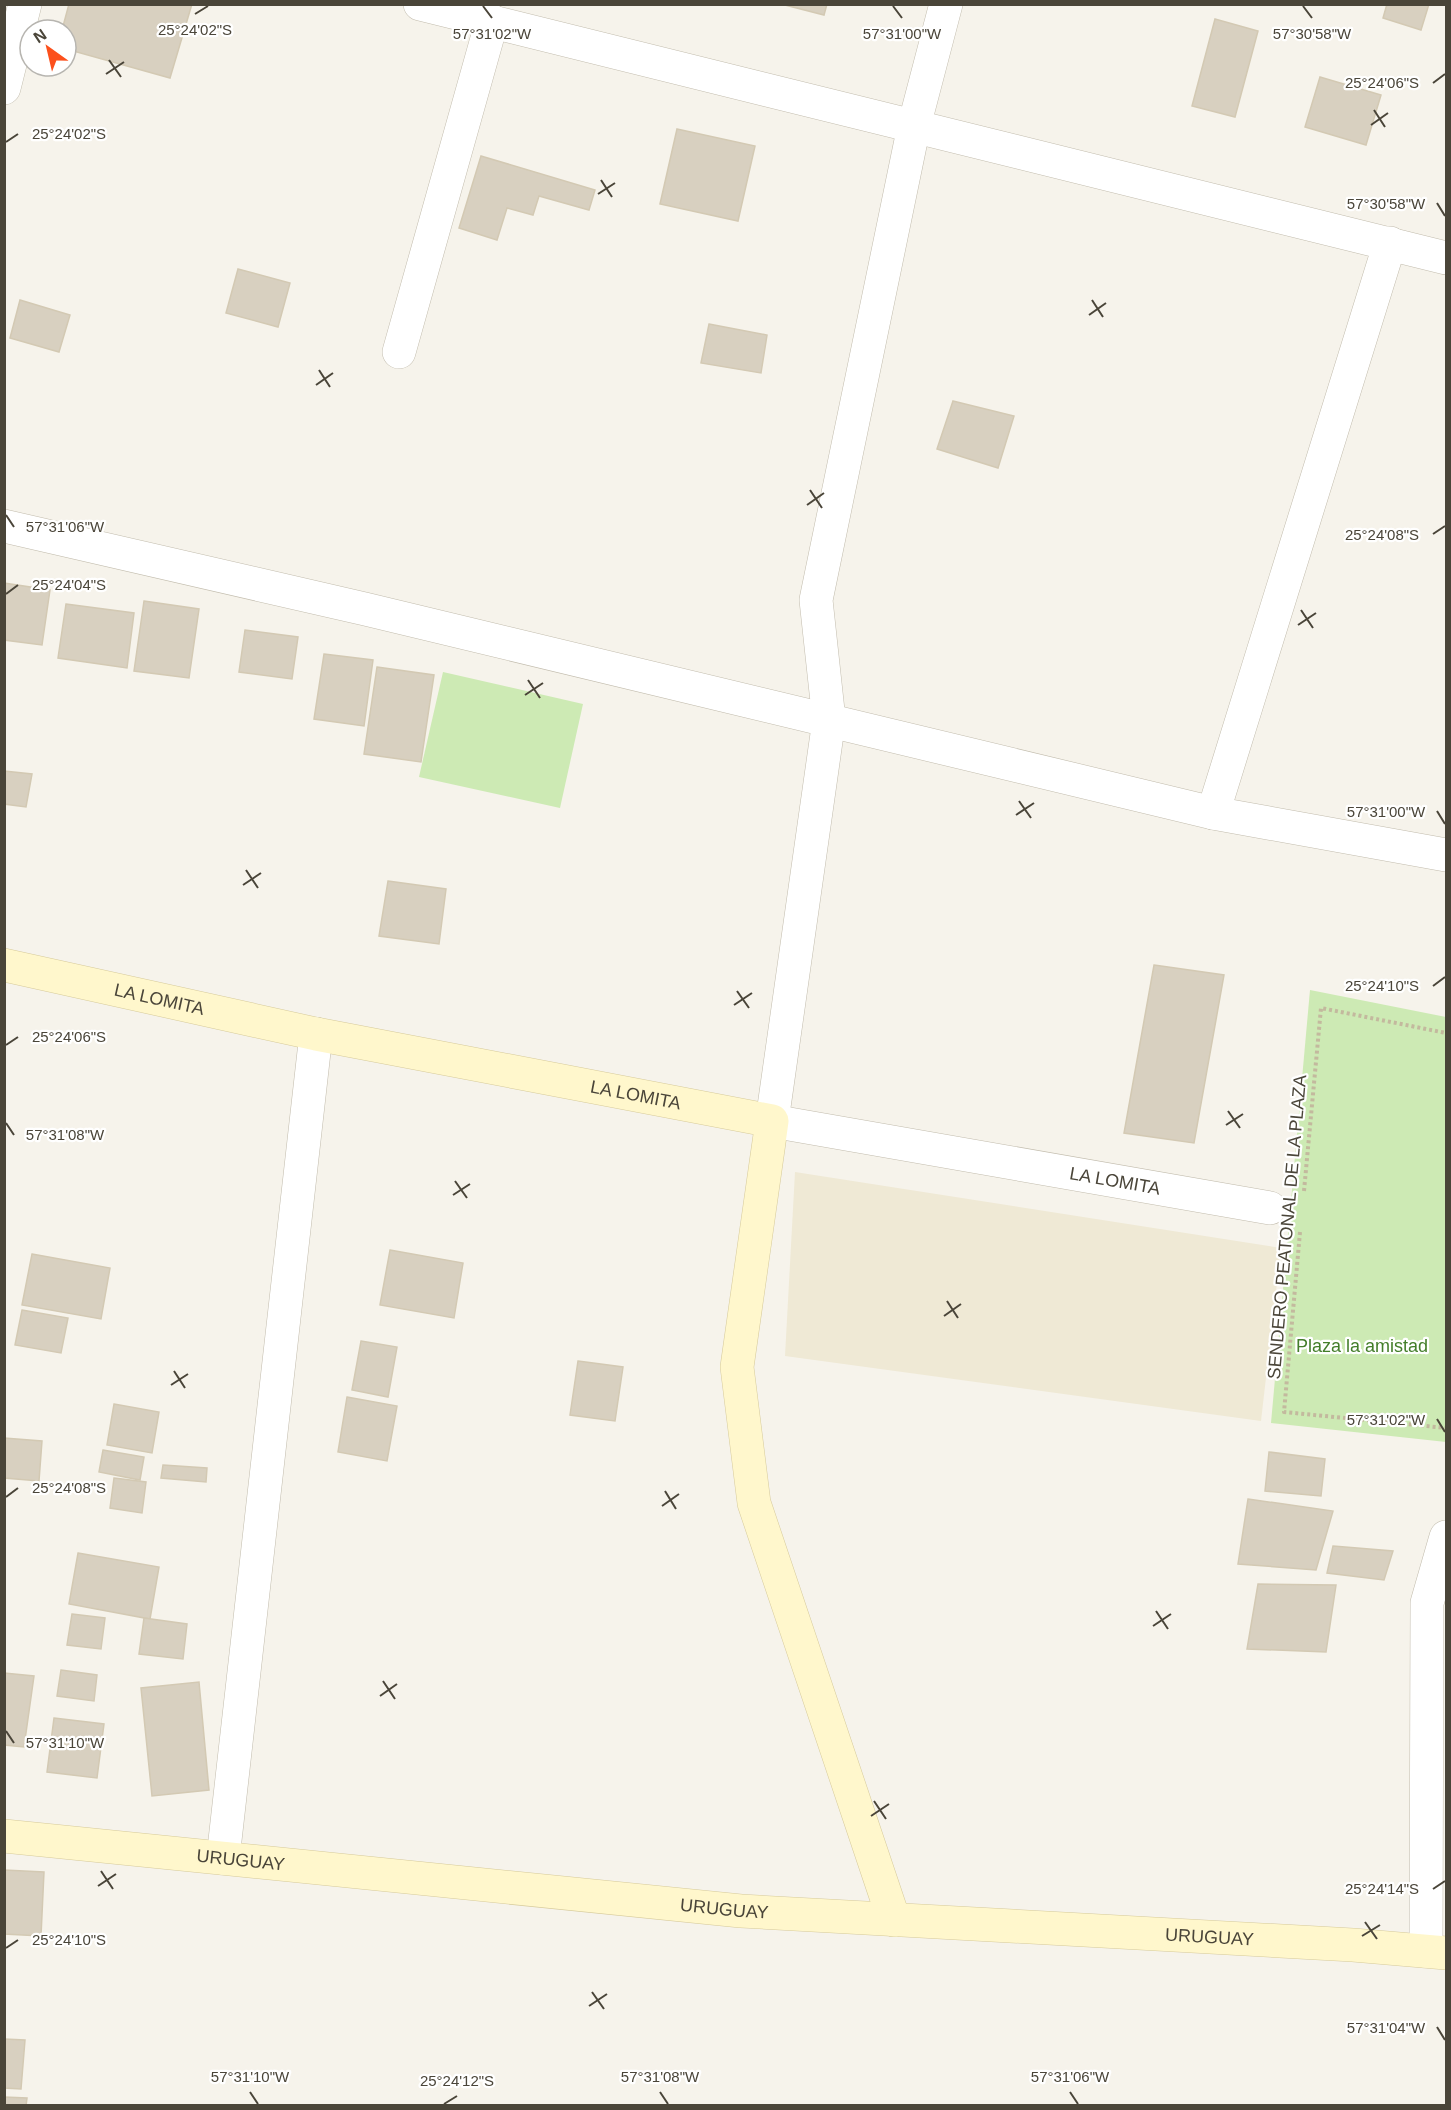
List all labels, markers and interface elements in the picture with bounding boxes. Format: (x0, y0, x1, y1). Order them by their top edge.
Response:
north arrow (18, 18, 78, 78)
text: 25°24'02"S (158, 21, 232, 38)
text: 57°31'02"W (453, 25, 532, 42)
text: 57°31'00"W (863, 25, 942, 42)
text: 57°30'58"W (1273, 25, 1352, 42)
text: N (30, 26, 49, 46)
text: 25°24'06"S (1345, 74, 1419, 91)
text: 25°24'02"S (32, 125, 106, 142)
text: 57°30'58"W (1347, 195, 1426, 212)
text: 57°31'06"W (26, 518, 105, 535)
text: 25°24'08"S (1345, 526, 1419, 543)
text: 25°24'04"S (32, 576, 106, 593)
text: 57°31'00"W (1347, 803, 1426, 820)
text: 25°24'10"S (1345, 977, 1419, 994)
street label: LA LOMITA (112, 980, 206, 1019)
text: 25°24'06"S (32, 1028, 106, 1045)
street label: SENDERO PEATONAL DE LA PLAZA (1264, 1074, 1310, 1380)
street label: LA LOMITA (589, 1077, 683, 1113)
text: 57°31'08"W (26, 1126, 105, 1143)
street label: LA LOMITA (1068, 1163, 1162, 1199)
park label: Plaza la amistad (1296, 1336, 1428, 1356)
text: 57°31'02"W (1347, 1411, 1426, 1428)
text: 25°24'08"S (32, 1479, 106, 1496)
text: 57°31'10"W (26, 1734, 105, 1751)
street label: URUGUAY (196, 1846, 286, 1875)
text: 25°24'14"S (1345, 1880, 1419, 1897)
street label: URUGUAY (679, 1895, 769, 1923)
street label: URUGUAY (1165, 1925, 1254, 1949)
text: 25°24'10"S (32, 1931, 106, 1948)
text: 57°31'04"W (1347, 2019, 1426, 2036)
text: 57°31'10"W (211, 2068, 290, 2085)
text: 57°31'08"W (621, 2068, 700, 2085)
text: 57°31'06"W (1031, 2068, 1110, 2085)
text: 25°24'12"S (420, 2072, 494, 2089)

